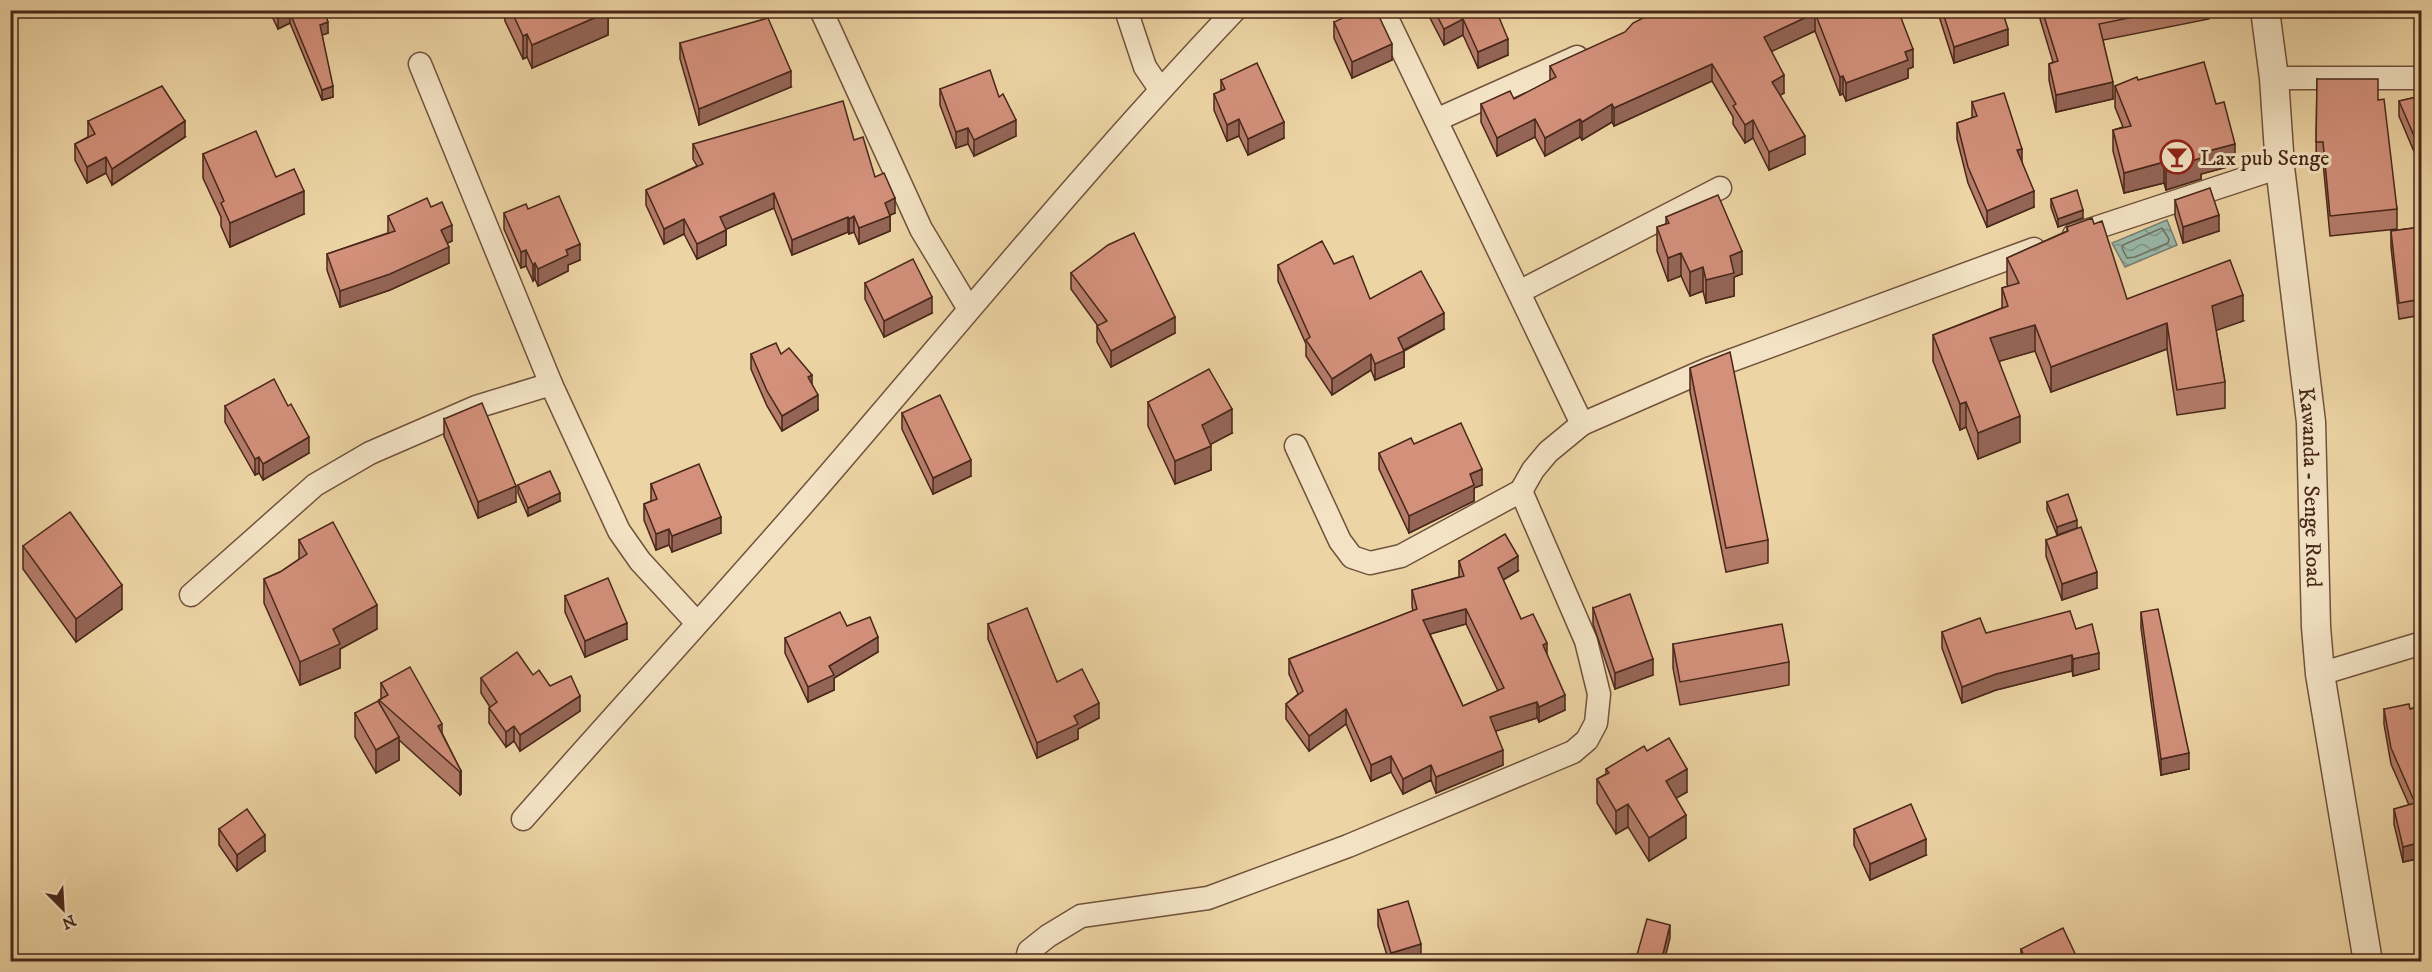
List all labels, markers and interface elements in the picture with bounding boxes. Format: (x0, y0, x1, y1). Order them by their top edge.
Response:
bar icon: Lax pub Senge (2159, 139, 2195, 175)
place label: Lax pub Senge (2200, 145, 2329, 172)
street label: Kawanda - Senge Road (2292, 386, 2327, 588)
north arrow (33, 879, 93, 939)
text: N (59, 910, 79, 934)

